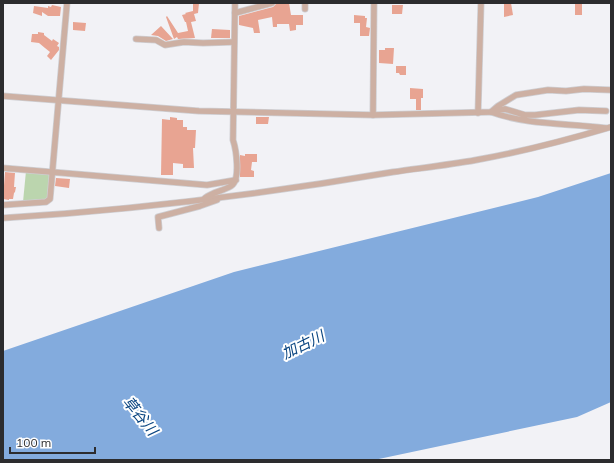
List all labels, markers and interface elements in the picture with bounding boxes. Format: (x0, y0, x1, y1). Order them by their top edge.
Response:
water label: 加古川 (278, 325, 329, 363)
water label: 草谷川 (119, 392, 163, 441)
scale bar (10, 429, 95, 455)
text: 100 m (16, 435, 51, 450)

